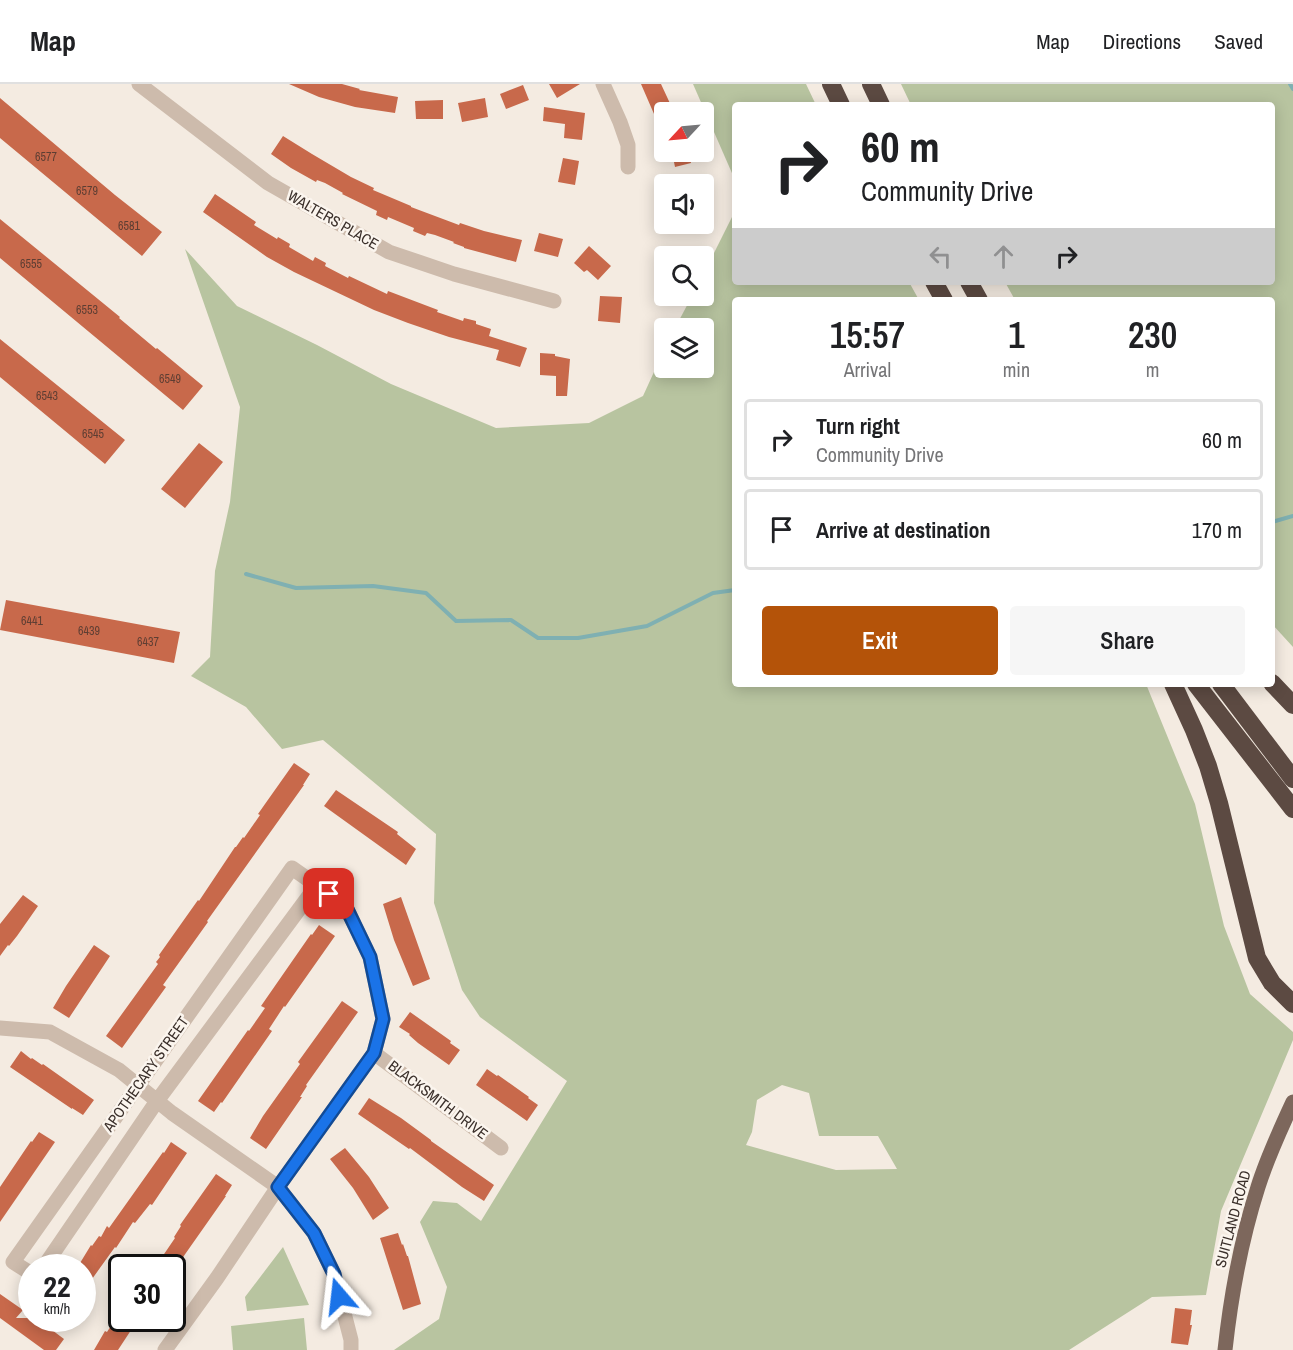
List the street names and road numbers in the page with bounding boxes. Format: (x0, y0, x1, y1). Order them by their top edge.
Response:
street label: WALTERS PLACE (284, 185, 383, 254)
street label: APOTHECARY STREET (97, 1011, 194, 1136)
street label: BLACKSMITH DRIVE (384, 1055, 492, 1144)
street label: SUITLAND ROAD (1209, 1168, 1256, 1270)

